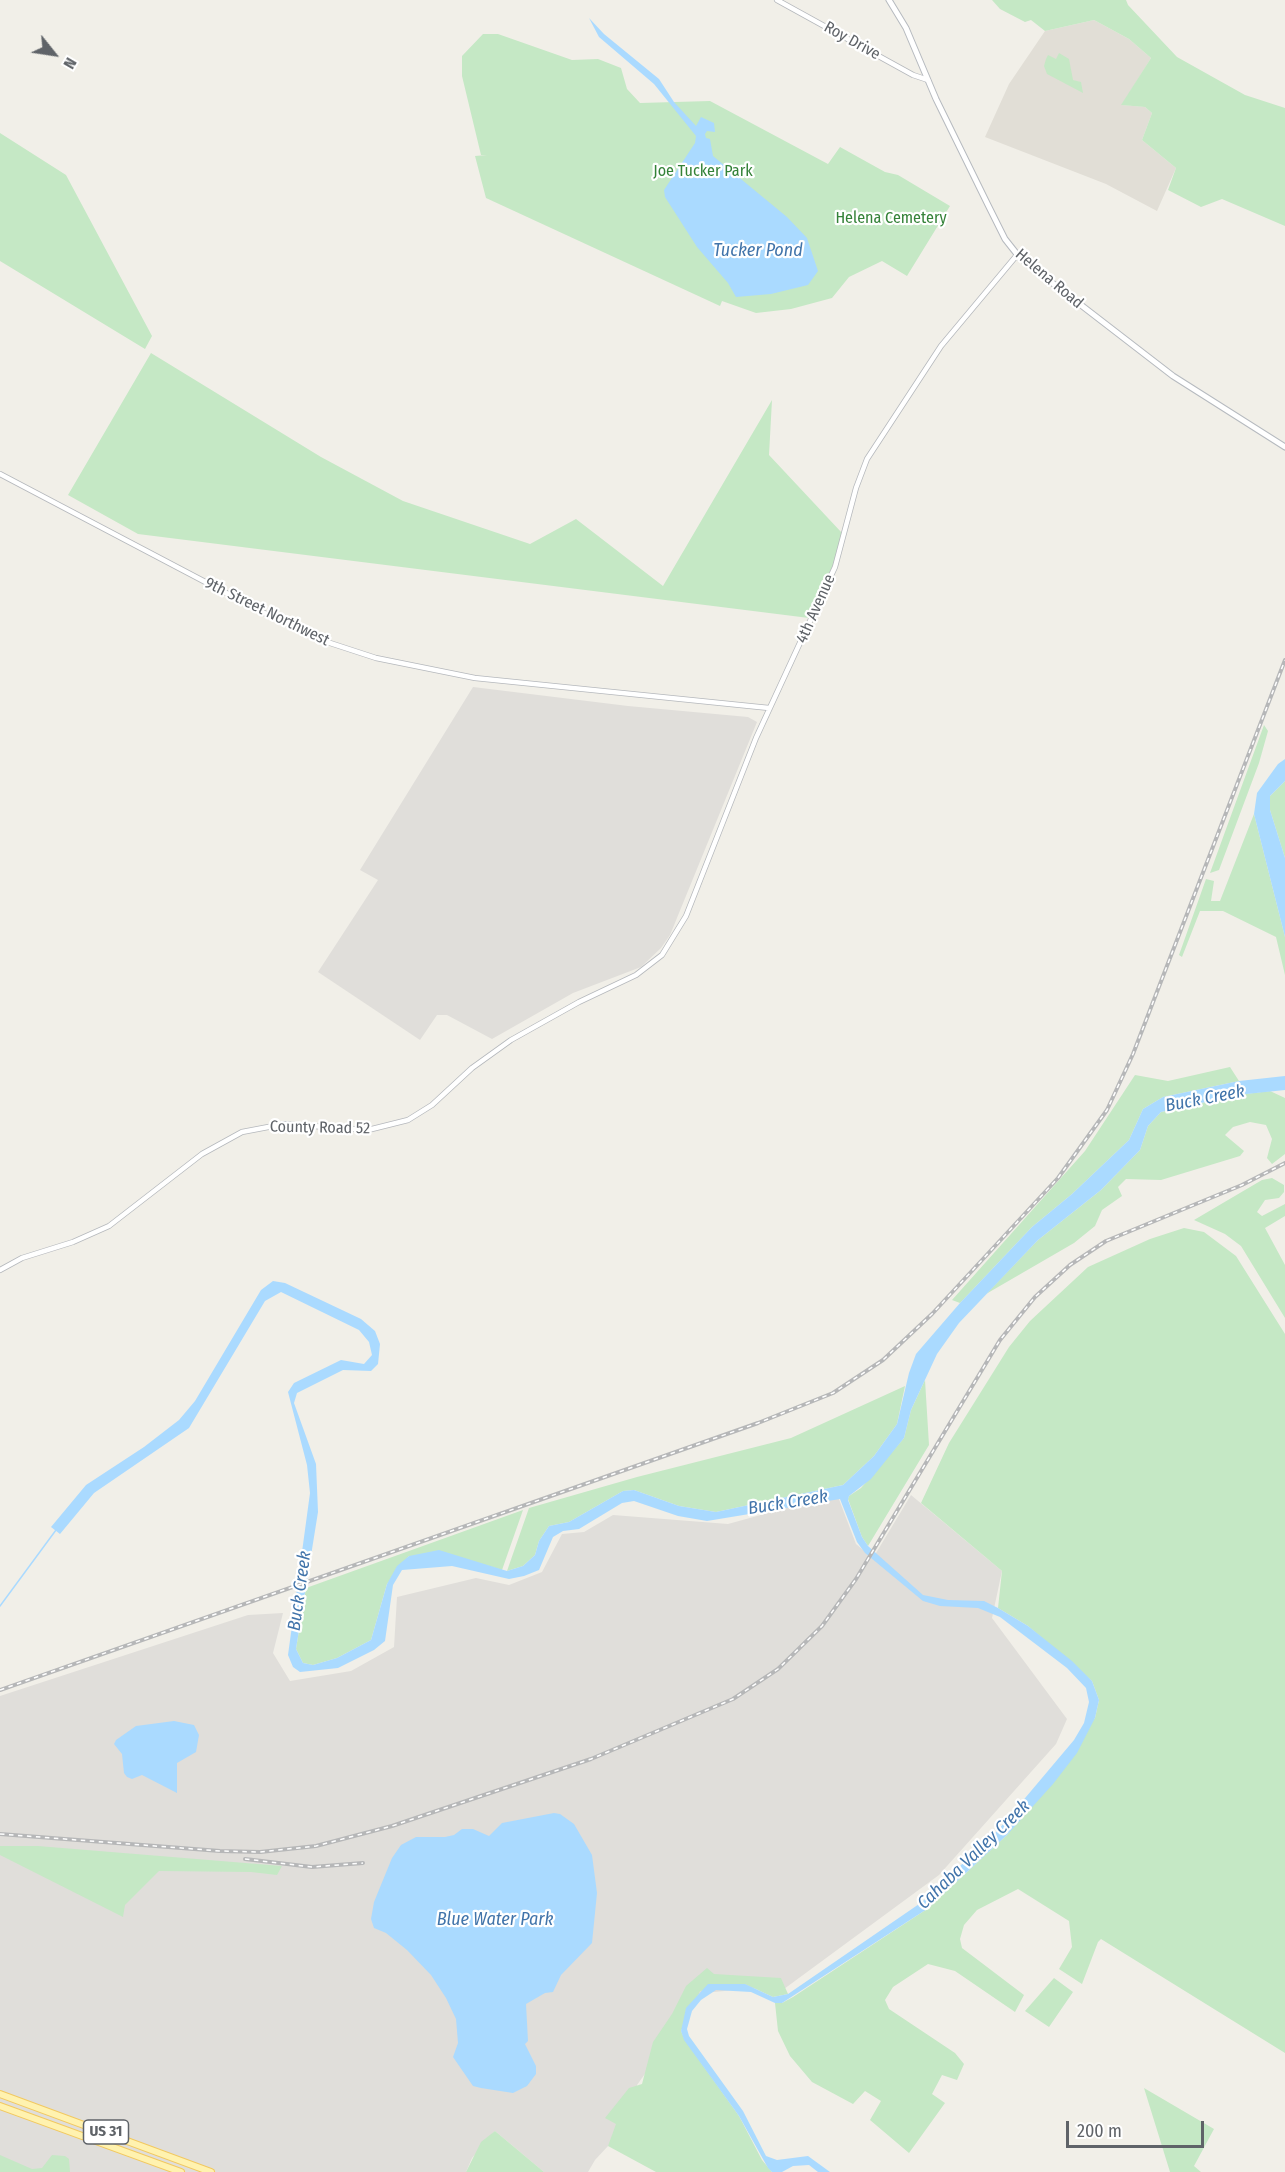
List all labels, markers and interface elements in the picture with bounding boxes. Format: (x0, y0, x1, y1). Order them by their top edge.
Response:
street label: Roy Drive (820, 18, 884, 64)
north arrow (24, 24, 84, 84)
text: N (59, 54, 81, 72)
park label: Joe Tucker Park (653, 162, 753, 182)
park label: Helena Cemetery (835, 209, 947, 229)
water label: Tucker Pond (713, 240, 803, 262)
street label: Helena Road (1011, 245, 1087, 313)
street label: 4th Avenue (792, 572, 840, 646)
street label: 9th Street Northwest (202, 574, 332, 650)
water label: Buck Creek (1163, 1081, 1247, 1117)
street label: County Road 52 (270, 1118, 370, 1138)
water label: Buck Creek (747, 1486, 829, 1520)
water label: Buck Creek (284, 1550, 316, 1632)
water label: Cahaba Valley Creek (913, 1796, 1035, 1914)
water label: Blue Water Park (437, 1909, 553, 1931)
scale bar (1069, 2109, 1207, 2147)
road number: US 31 (84, 2120, 128, 2144)
text: 200 m (1077, 2120, 1122, 2142)

